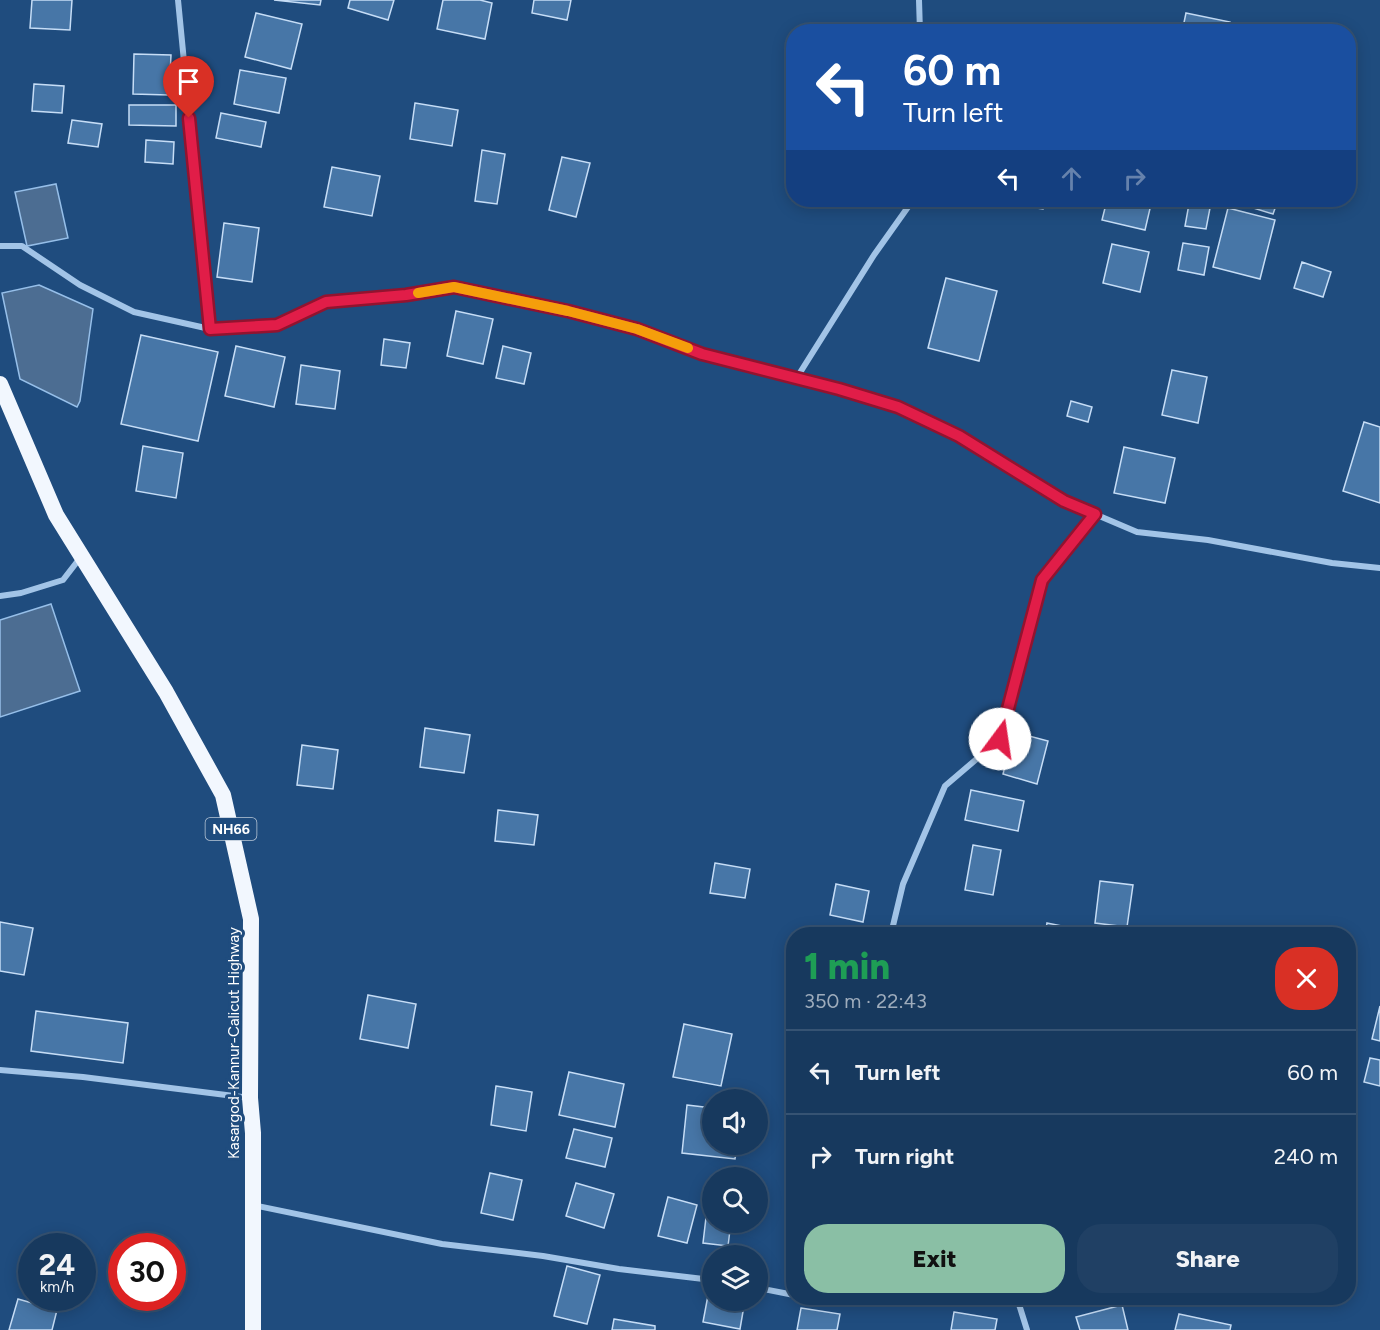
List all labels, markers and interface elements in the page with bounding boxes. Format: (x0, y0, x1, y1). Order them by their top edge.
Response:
text: 60 m (903, 45, 1001, 96)
icon: left (804, 48, 882, 126)
pin (163, 56, 214, 118)
icon: arrive (172, 65, 205, 98)
text: Turn left (903, 96, 1003, 129)
icon: left (992, 162, 1025, 195)
icon: ahead (1055, 162, 1088, 195)
icon: right (1118, 162, 1151, 195)
position arrow (968, 707, 1032, 771)
road number: NH66 (206, 818, 256, 840)
street label: Kasargod-Kannur-Calicut Highway (225, 927, 243, 1159)
text: 1 min (804, 945, 890, 988)
button: close (1275, 947, 1338, 1010)
text: 350 m · 22:43 (804, 989, 927, 1013)
icon: left (804, 1056, 837, 1089)
text: Turn left (855, 1059, 941, 1086)
text: 60 m (1287, 1059, 1338, 1086)
map controls (702, 1089, 768, 1311)
button: sound (702, 1089, 768, 1155)
icon: right (804, 1140, 837, 1173)
text: Turn right (855, 1143, 954, 1170)
text: 240 m (1274, 1143, 1338, 1170)
button: search (702, 1167, 768, 1233)
button: Exit (804, 1224, 1065, 1293)
button: Share (1077, 1224, 1338, 1293)
speed limit sign: 30 (108, 1233, 186, 1311)
button: layers (702, 1245, 768, 1311)
text: 24 (39, 1246, 75, 1283)
text: km/h (40, 1278, 74, 1296)

